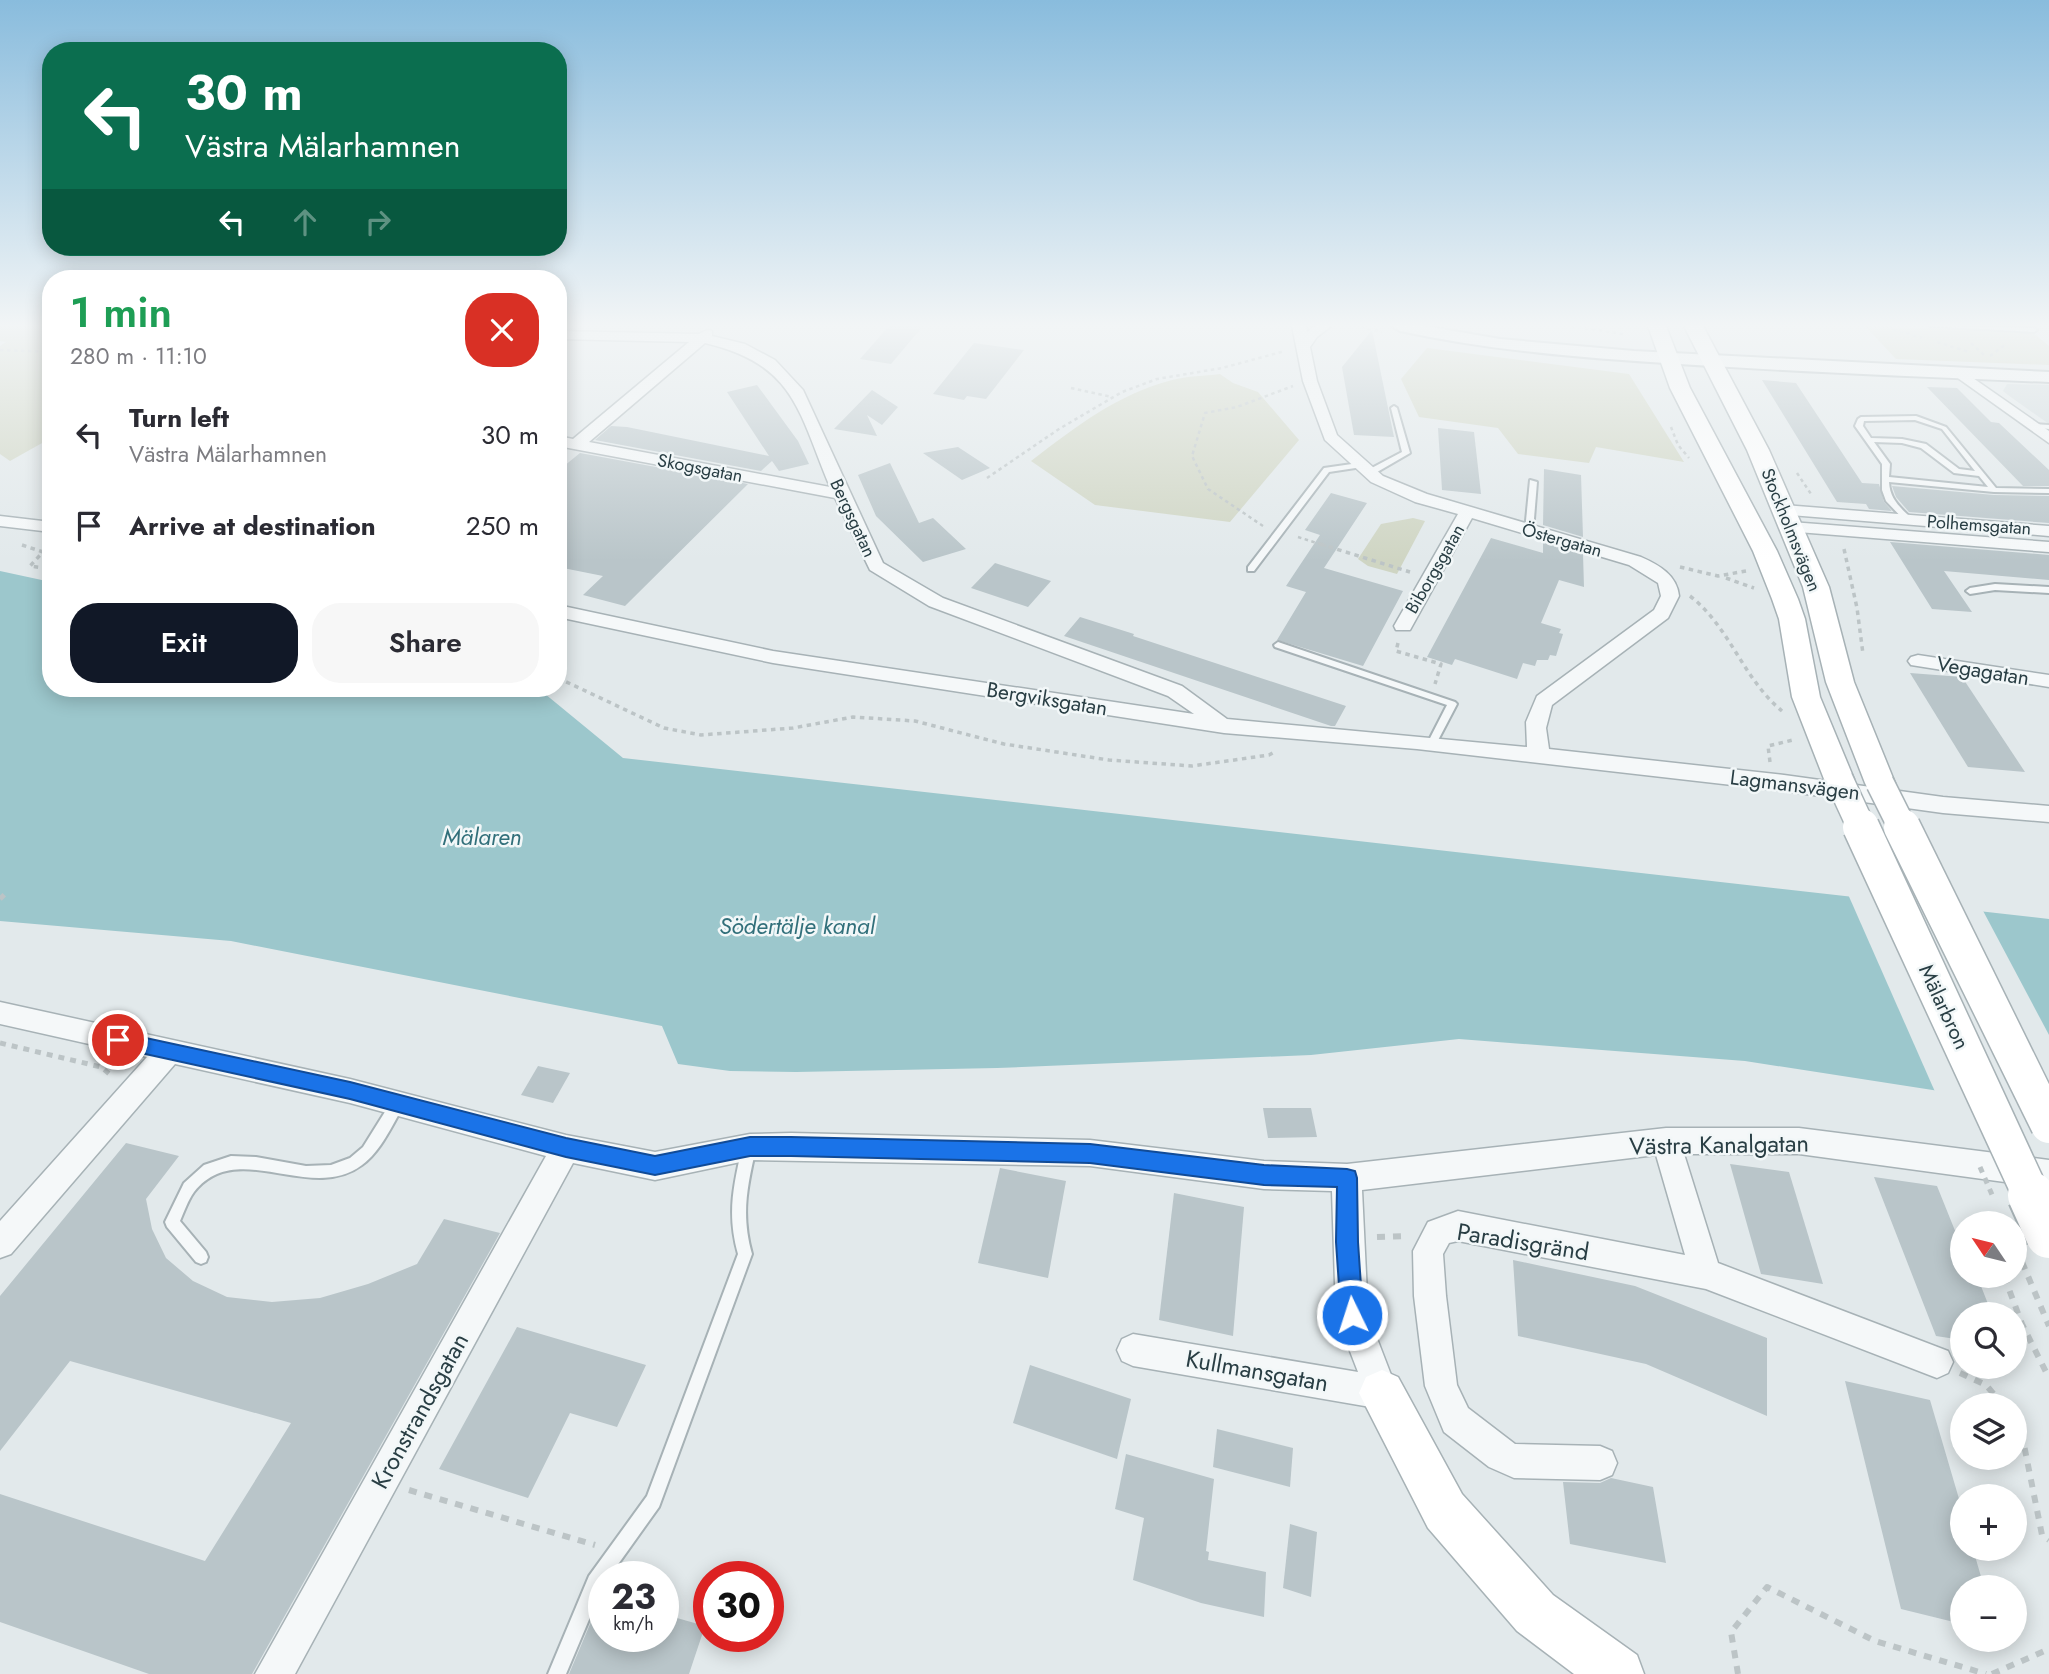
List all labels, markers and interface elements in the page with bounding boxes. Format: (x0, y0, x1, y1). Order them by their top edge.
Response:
text: 30 m (185, 58, 303, 128)
icon: left (70, 70, 161, 161)
text: Västra Mälarhamnen (185, 123, 461, 169)
icon: left (213, 203, 251, 241)
icon: ahead (286, 203, 324, 241)
icon: right (359, 203, 397, 241)
text: 1 min (70, 282, 172, 343)
button: close (465, 293, 539, 367)
text: 280 m · 11:10 (70, 339, 207, 373)
text: Turn left (129, 399, 229, 437)
icon: left (70, 416, 108, 454)
text: 30 m (481, 416, 539, 454)
text: Västra Mälarhamnen (129, 437, 327, 471)
street label: Skogsgatan (655, 447, 745, 489)
street label: Stockholmsvägen (1754, 464, 1828, 596)
street label: Bergsgatan (823, 474, 883, 562)
icon: arrive (70, 507, 108, 545)
text: Arrive at destination (129, 507, 376, 545)
text: 250 m (466, 507, 539, 545)
street label: Polhemsgatan (1926, 508, 2032, 542)
street label: Östergatan (1519, 516, 1605, 564)
street label: Biborgsgatan (1399, 519, 1471, 619)
button: Exit (70, 603, 298, 683)
button: Share (312, 603, 539, 683)
street label: Vegagatan (1935, 649, 2031, 693)
street label: Bergviksgatan (984, 675, 1110, 723)
street label: Lagmansvägen (1728, 762, 1862, 808)
water label: Mälaren (442, 820, 522, 854)
water label: Södertälje kanal (719, 909, 876, 943)
street label: Mälarbron (1911, 960, 1977, 1054)
pin (88, 1010, 148, 1070)
icon: arrive (99, 1021, 137, 1059)
street label: Västra Kanalgatan (1629, 1125, 1809, 1164)
north arrow (1950, 1211, 2026, 1288)
map controls (1950, 1211, 2027, 1652)
street label: Paradisgränd (1455, 1214, 1592, 1269)
position arrow (1315, 1278, 1389, 1352)
button: search (1950, 1302, 2027, 1379)
street label: Kronstrandsgatan (362, 1326, 477, 1495)
street label: Kullmansgatan (1183, 1341, 1331, 1400)
button: layers (1950, 1393, 2027, 1470)
button: + (1950, 1484, 2027, 1561)
speed limit sign: 30 (693, 1561, 784, 1652)
text: 23 (611, 1572, 656, 1622)
button: − (1950, 1575, 2027, 1652)
text: km/h (613, 1611, 654, 1637)

